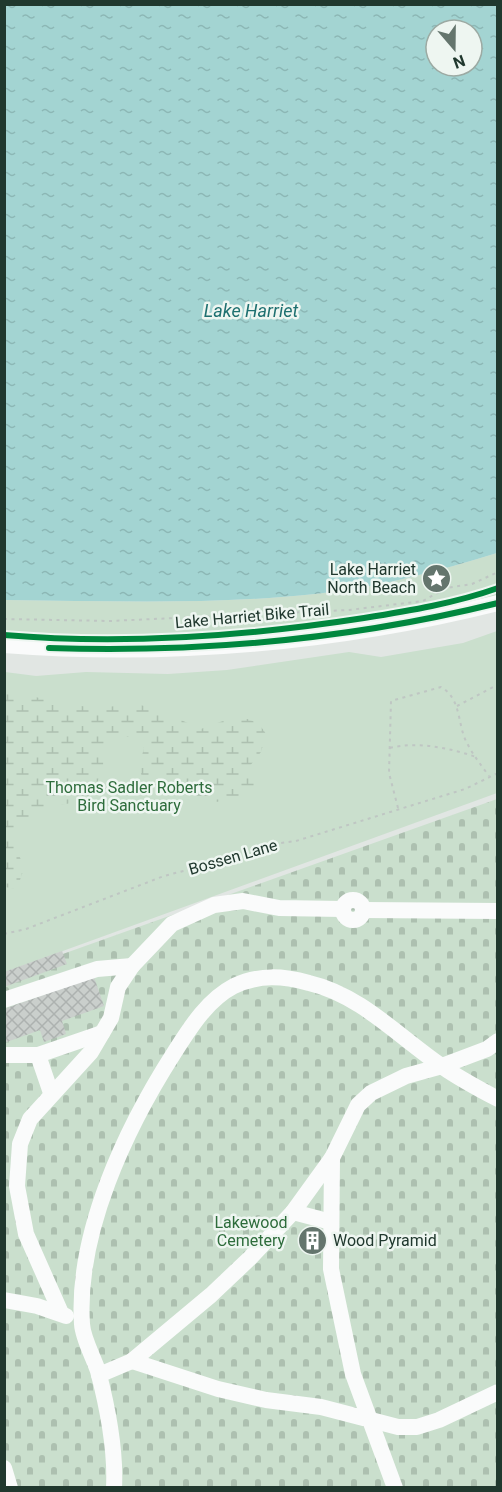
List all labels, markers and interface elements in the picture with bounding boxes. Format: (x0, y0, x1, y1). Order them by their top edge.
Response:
north arrow (424, 18, 484, 78)
text: N (450, 51, 468, 72)
water label: Lake Harriet (204, 300, 298, 321)
place label: Lake Harriet North Beach (327, 560, 416, 597)
place icon: Lake Harriet North Beach (421, 562, 453, 594)
street label: Lake Harriet Bike Trail (174, 600, 330, 632)
park label: Thomas Sadler Roberts Bird Sanctuary (45, 778, 213, 815)
street label: Bossen Lane (186, 835, 280, 879)
park label: Lakewood Cemetery (214, 1213, 288, 1250)
building icon: Wood Pyramid (296, 1224, 328, 1256)
place label: Wood Pyramid (333, 1231, 437, 1250)

